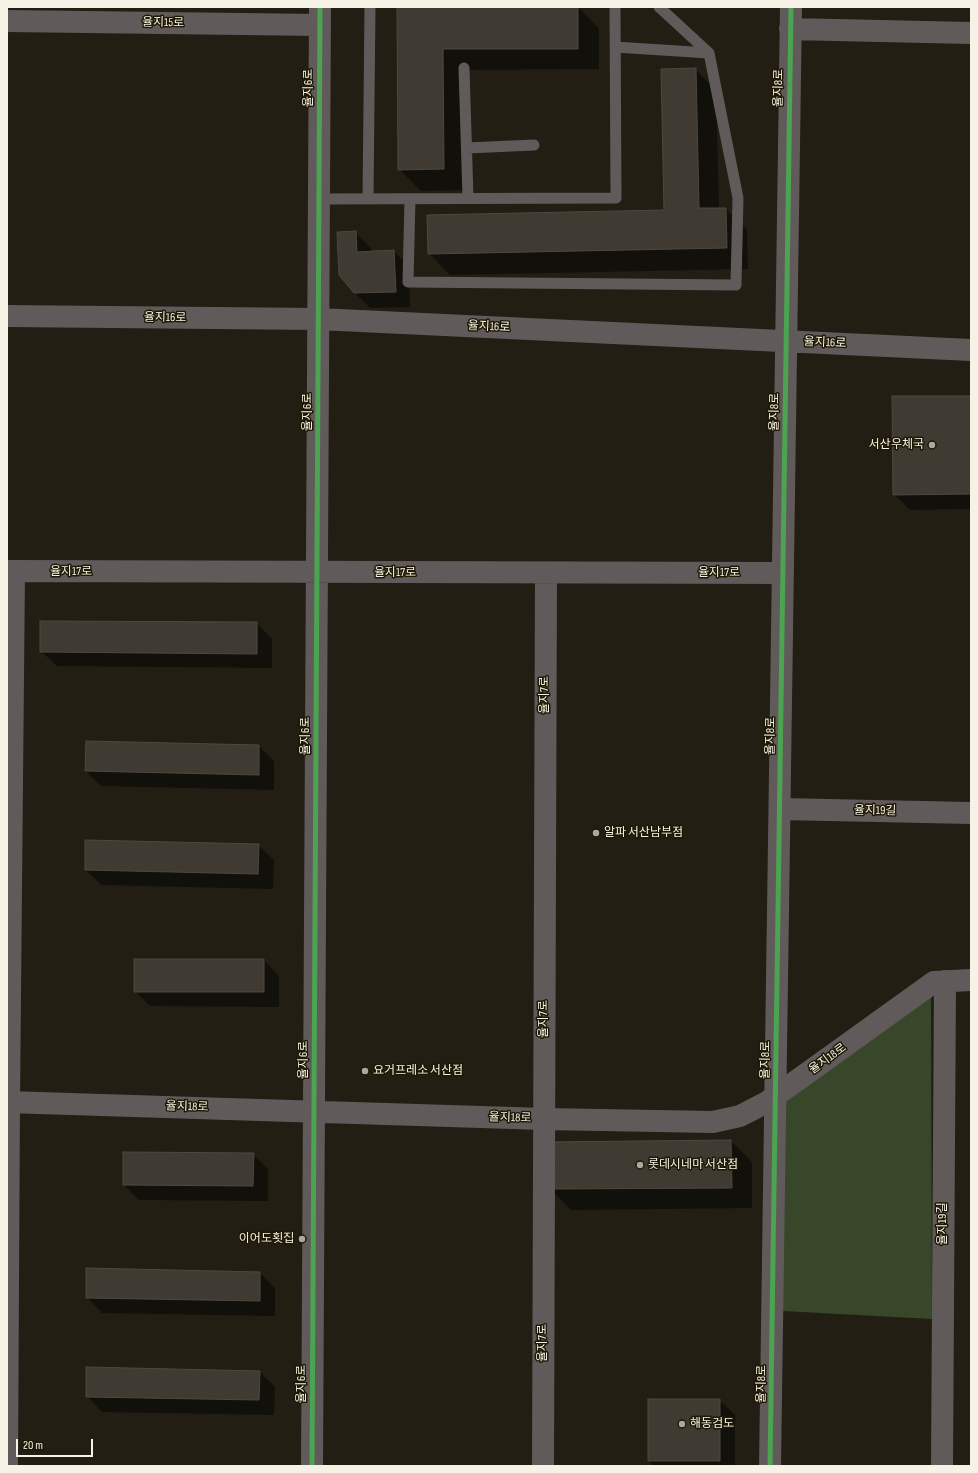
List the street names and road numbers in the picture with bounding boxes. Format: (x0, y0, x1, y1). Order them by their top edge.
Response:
street label: 율지15로 (142, 15, 184, 31)
street label: 율지6로 (302, 69, 316, 107)
street label: 율지8로 (771, 69, 787, 107)
street label: 율지16로 (144, 310, 186, 326)
street label: 율지16로 (467, 319, 511, 335)
street label: 율지16로 (803, 335, 847, 351)
street label: 율지6로 (301, 393, 315, 431)
street label: 율지8로 (767, 393, 783, 431)
street label: 율지17로 (50, 565, 92, 579)
street label: 율지17로 (374, 566, 416, 580)
street label: 율지17로 (698, 566, 740, 580)
street label: 율지7로 (538, 676, 552, 714)
street label: 율지6로 (299, 717, 313, 755)
street label: 율지8로 (763, 717, 779, 755)
street label: 율지19길 (854, 803, 896, 819)
street label: 율지7로 (537, 1000, 551, 1038)
street label: 율지6로 (297, 1041, 311, 1079)
street label: 율지8로 (758, 1041, 774, 1079)
street label: 율지18로 (807, 1041, 849, 1077)
street label: 율지18로 (165, 1099, 209, 1115)
street label: 율지18로 (488, 1110, 532, 1126)
street label: 율지19길 (936, 1203, 950, 1245)
street label: 율지7로 (536, 1324, 550, 1362)
street label: 율지6로 (295, 1365, 309, 1403)
street label: 율지8로 (754, 1365, 770, 1403)

